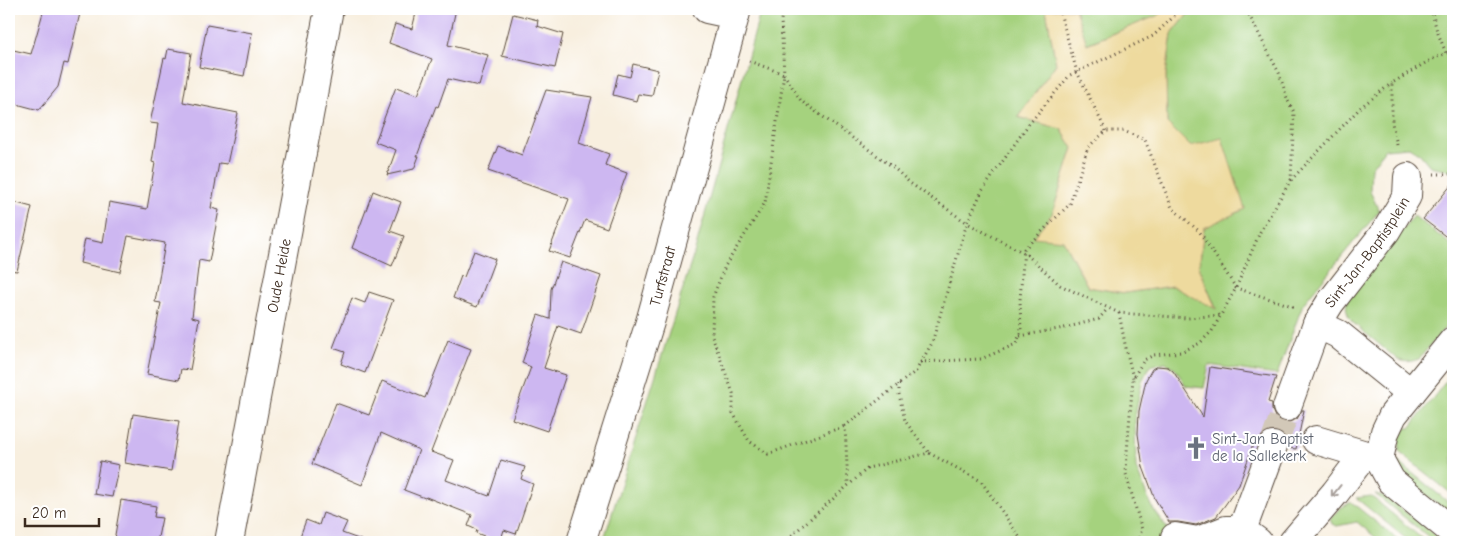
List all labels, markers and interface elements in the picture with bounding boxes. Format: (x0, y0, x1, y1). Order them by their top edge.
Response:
street label: Sint-Jan-Baptistplein (1321, 194, 1413, 311)
street label: Oude Heide (263, 237, 295, 314)
street label: Turfstraat (646, 243, 680, 308)
place label: Sint-Jan Baptist de la Sallekerk (1212, 430, 1314, 465)
church icon: Sint-Jan Baptist de la Sallekerk (1183, 435, 1209, 461)
one-way arrow (1330, 485, 1341, 498)
scale bar (25, 496, 99, 528)
text: 20 m (32, 504, 66, 522)

